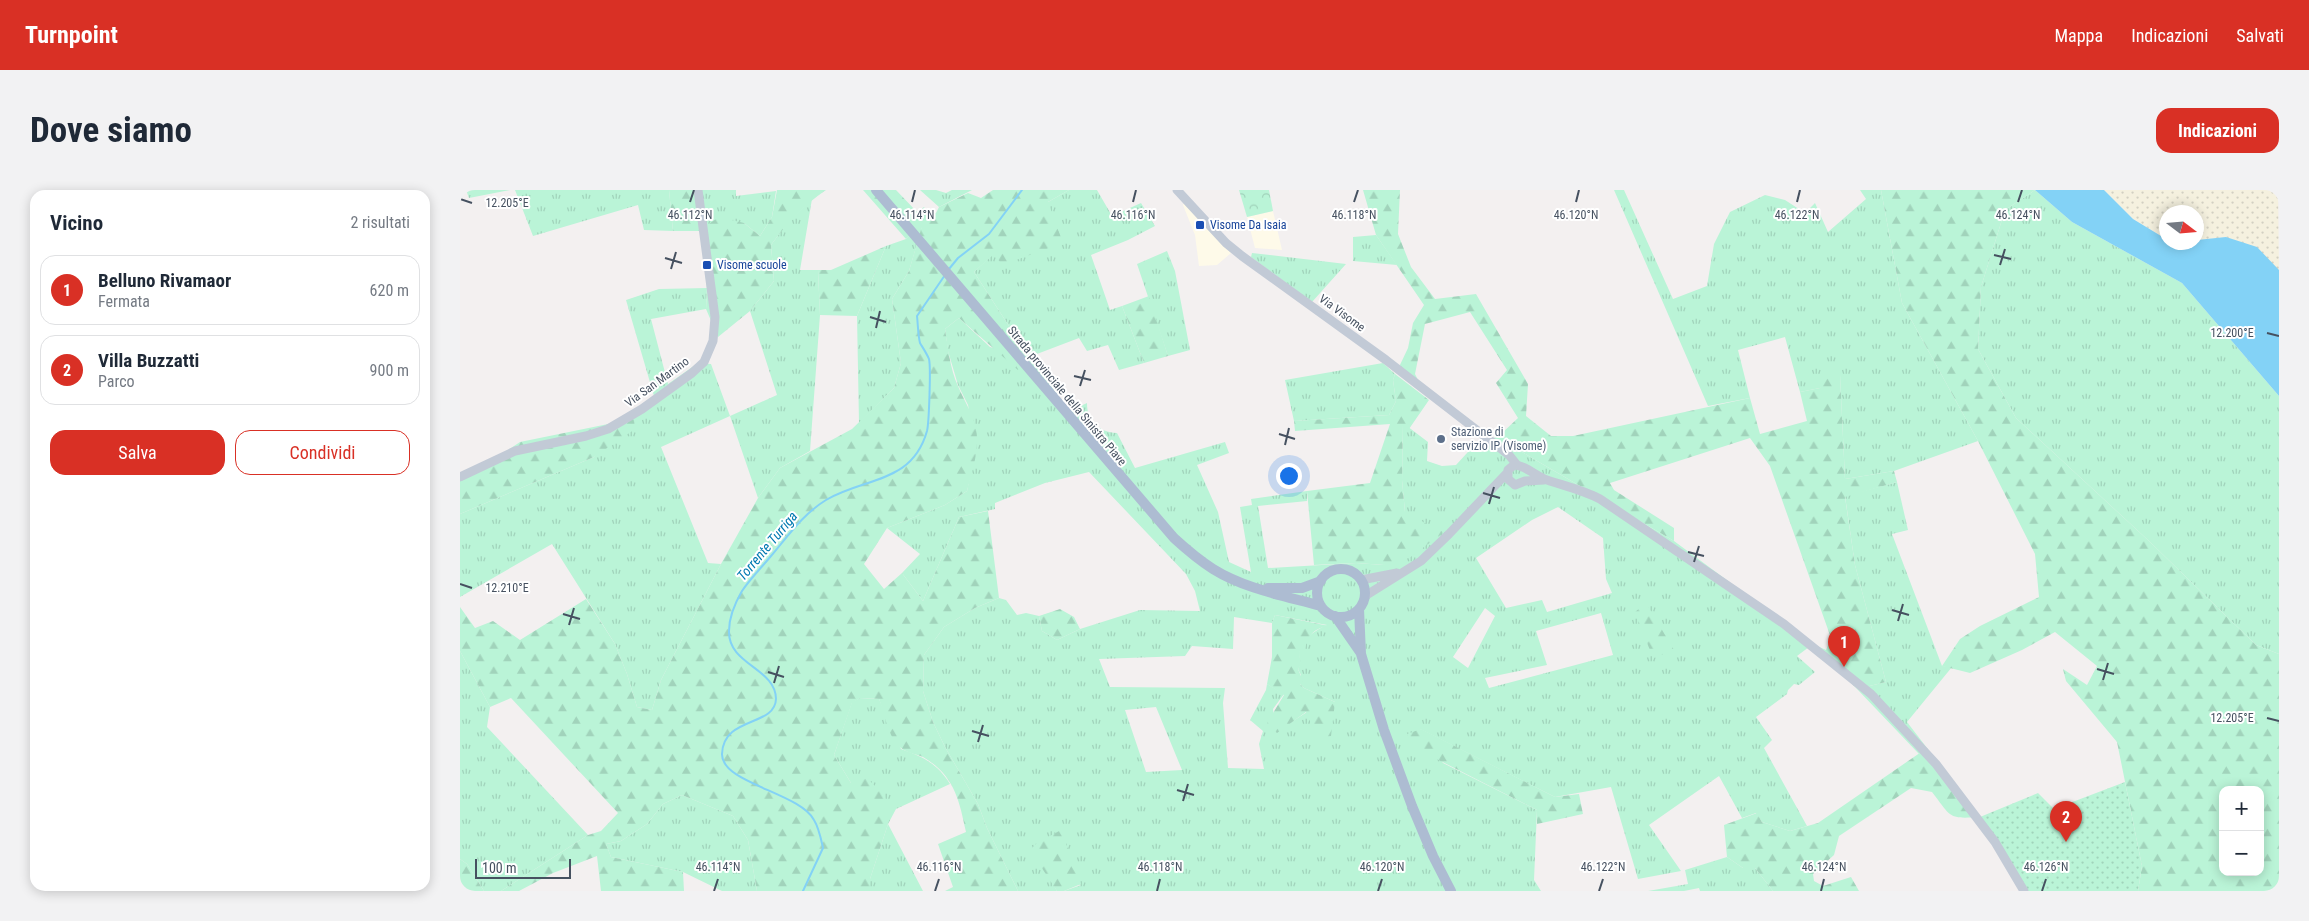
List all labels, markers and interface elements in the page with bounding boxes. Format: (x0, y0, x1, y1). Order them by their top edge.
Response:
text: Turnpoint (25, 21, 118, 49)
text: Mappa (2055, 25, 2103, 46)
text: Indicazioni (2131, 25, 2208, 46)
text: Salvati (2236, 25, 2284, 46)
button: Indicazioni (2156, 108, 2279, 153)
text: Dove siamo (30, 110, 192, 151)
text: 12.205°E (485, 196, 529, 210)
north arrow (2159, 205, 2204, 250)
text: 46.112°N (668, 208, 712, 222)
text: 46.114°N (890, 208, 934, 222)
text: 46.116°N (1111, 208, 1155, 222)
text: 46.118°N (1332, 208, 1376, 222)
text: 46.120°N (1554, 208, 1598, 222)
text: 46.122°N (1775, 208, 1819, 222)
text: 46.124°N (1996, 208, 2040, 222)
text: Vicino (50, 211, 103, 235)
text: 2 risultati (350, 213, 410, 232)
place label: Visome Da Isaia (1210, 218, 1287, 232)
marker: Visome Da Isaia (1194, 219, 1206, 231)
place label: Visome scuole (717, 258, 787, 272)
marker: Visome scuole (701, 259, 713, 271)
text: Belluno Rivamaor (98, 269, 231, 292)
text: 1 (63, 281, 71, 300)
text: 620 m (370, 281, 409, 300)
text: Fermata (98, 292, 150, 311)
street label: Via Visome (1316, 292, 1368, 335)
street label: Strada provinciale della Sinistra Piave (1005, 324, 1130, 469)
text: 12.200°E (2210, 326, 2254, 340)
text: Villa Buzzatti (98, 349, 199, 372)
street label: Via San Martino (622, 354, 692, 410)
text: 2 (63, 361, 71, 380)
text: 900 m (370, 361, 409, 380)
text: Parco (98, 372, 135, 391)
place label: Stazione di servizio IP (Visome) (1451, 425, 1546, 453)
button: Salva (50, 430, 225, 475)
button: Condividi (235, 430, 410, 475)
marker: Stazione di servizio IP (Visome) (1435, 433, 1447, 445)
your location (1276, 463, 1302, 489)
water label: Torrente Turriga (733, 508, 801, 584)
text: 12.210°E (485, 581, 529, 595)
pin: 1 (1828, 626, 1860, 667)
text: 12.205°E (2210, 711, 2254, 725)
map controls (2219, 786, 2264, 876)
button: + (2219, 786, 2264, 831)
pin: 2 (2050, 801, 2082, 842)
button: − (2219, 831, 2264, 876)
scale bar (475, 856, 571, 879)
text: 100 m (482, 860, 517, 876)
text: 46.114°N (696, 860, 740, 874)
text: 46.116°N (917, 860, 961, 874)
text: 46.118°N (1138, 860, 1182, 874)
text: 46.120°N (1360, 860, 1404, 874)
text: 46.122°N (1581, 860, 1625, 874)
text: 46.124°N (1802, 860, 1846, 874)
text: 46.126°N (2024, 860, 2068, 874)

